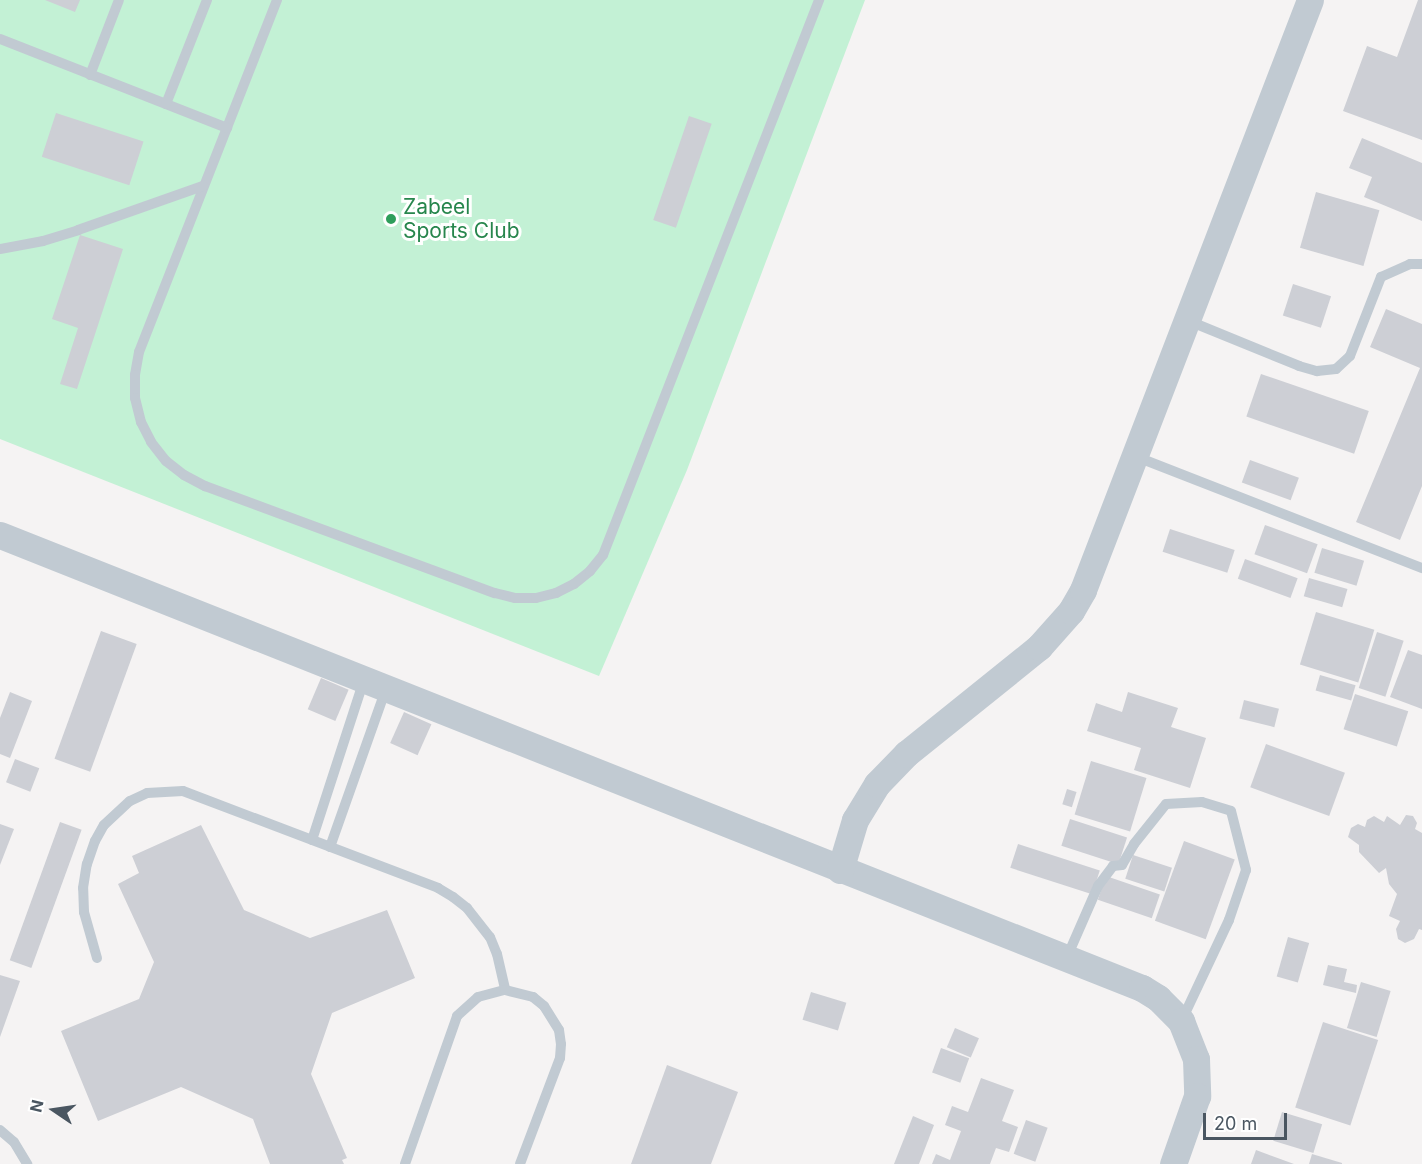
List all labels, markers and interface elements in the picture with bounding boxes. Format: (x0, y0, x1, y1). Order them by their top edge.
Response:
place label: Zabeel Sports Club (403, 194, 520, 244)
marker: Zabeel Sports Club (384, 212, 398, 226)
north arrow (24, 1080, 84, 1140)
text: N (25, 1098, 48, 1114)
scale bar (1206, 1101, 1290, 1139)
text: 20 m (1214, 1113, 1257, 1134)

